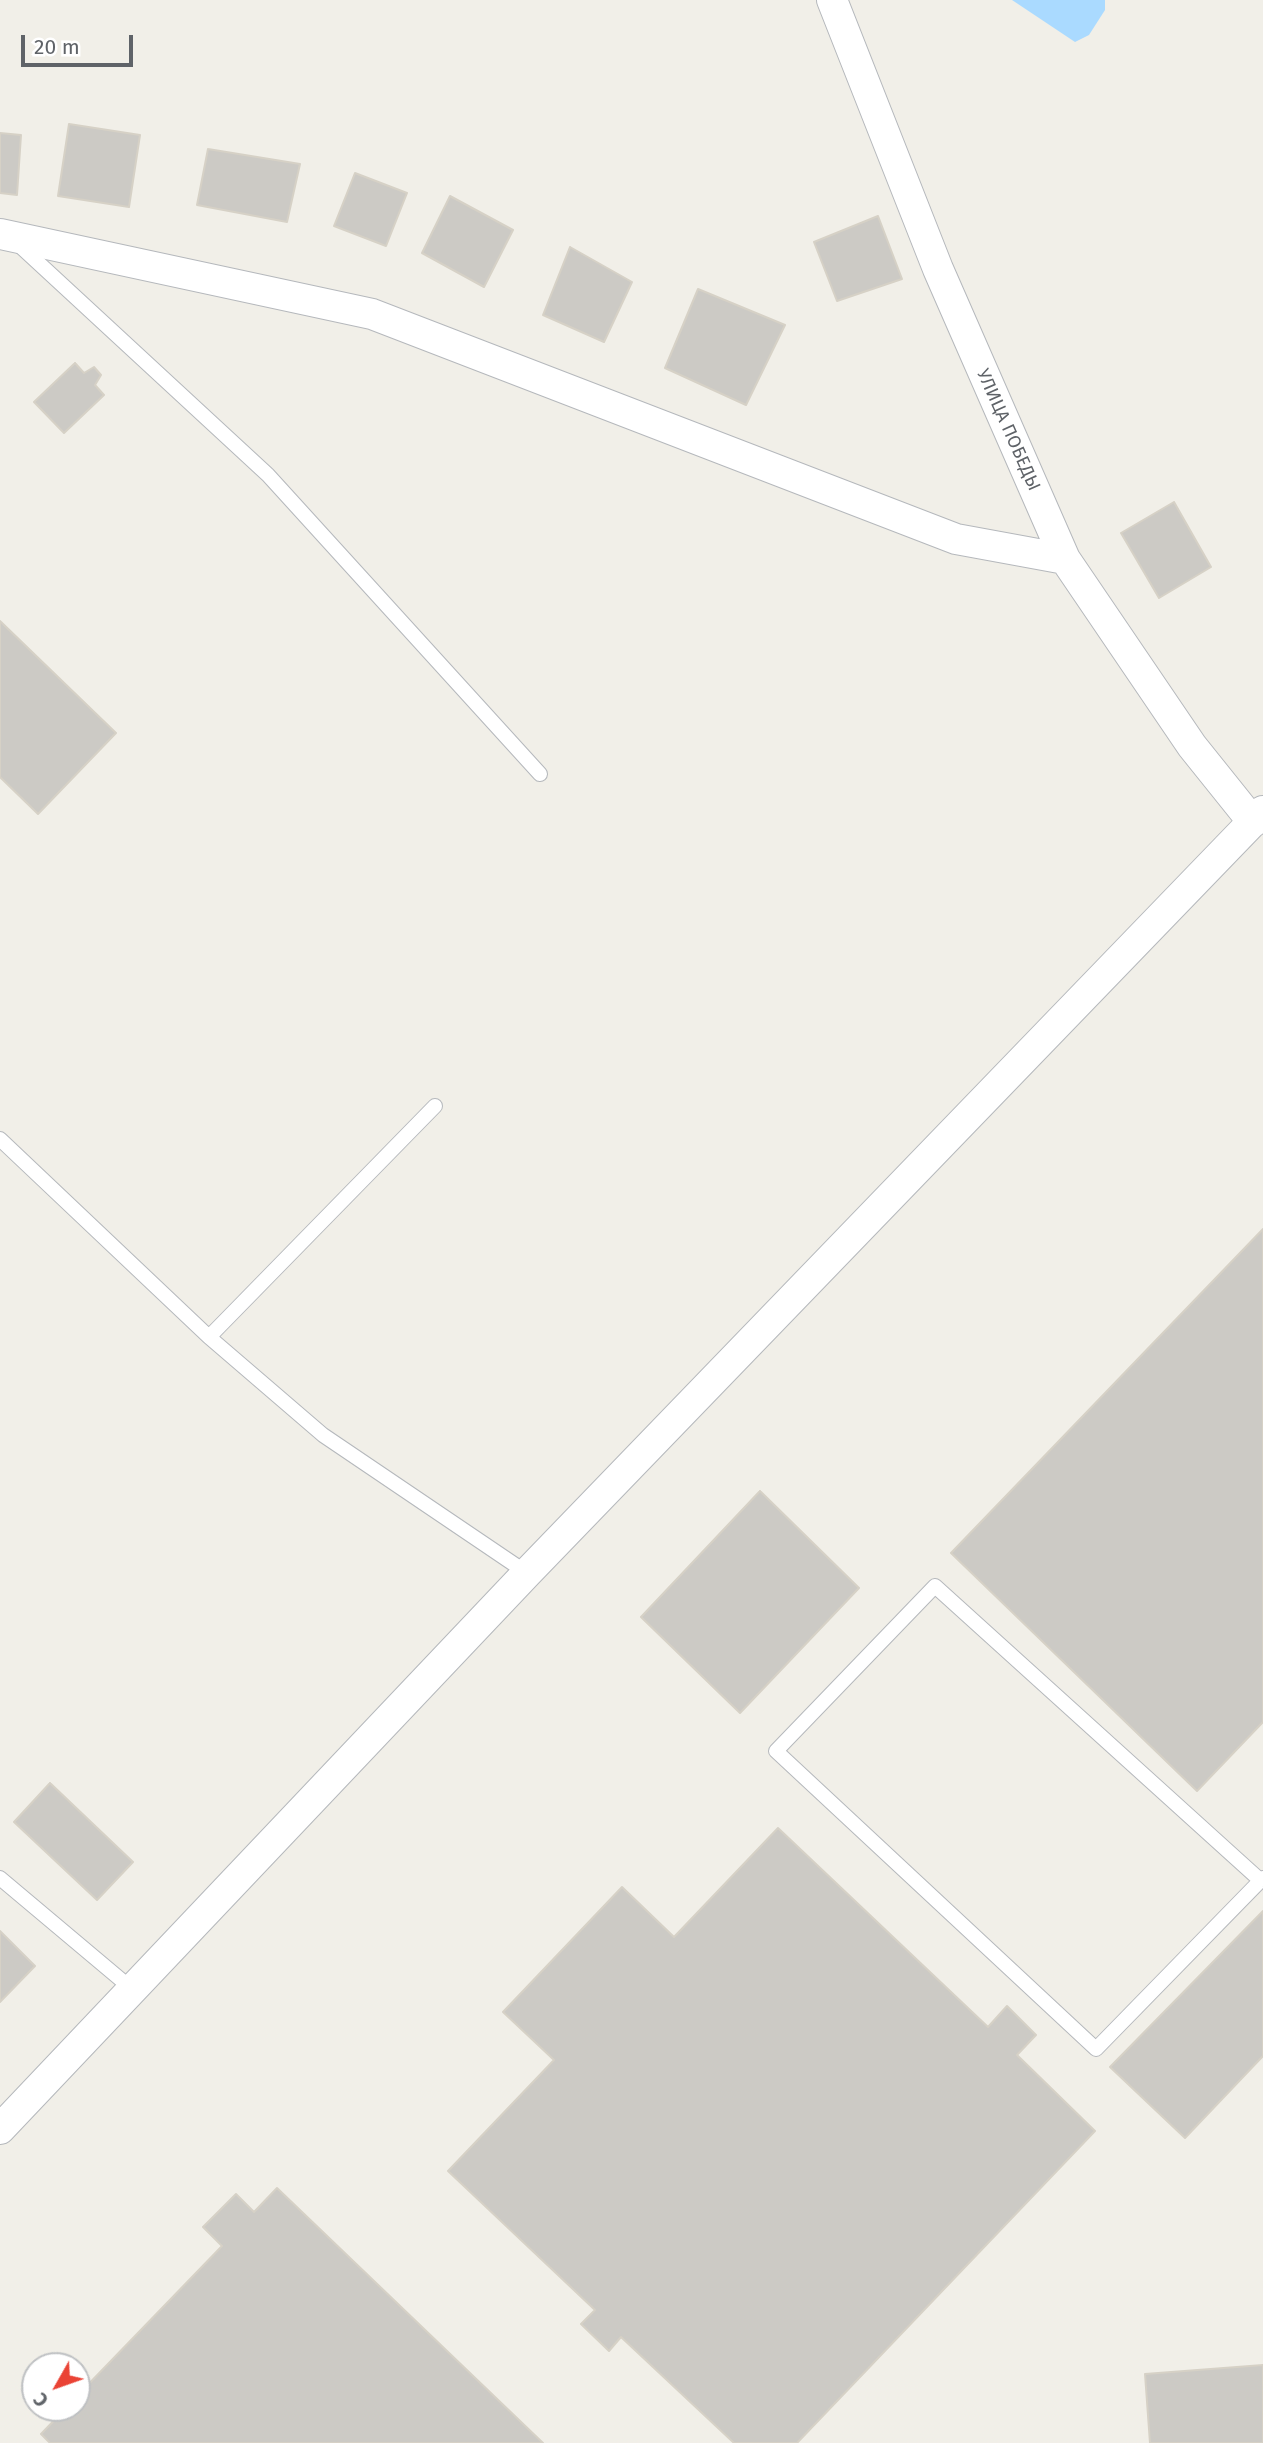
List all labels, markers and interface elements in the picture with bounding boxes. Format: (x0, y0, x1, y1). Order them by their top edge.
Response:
scale bar (24, 21, 136, 65)
text: 20 m (34, 34, 80, 60)
street label: УЛИЦА ПОБЕДЫ (971, 366, 1045, 494)
north arrow (21, 2352, 91, 2422)
text: С (29, 2388, 53, 2411)

